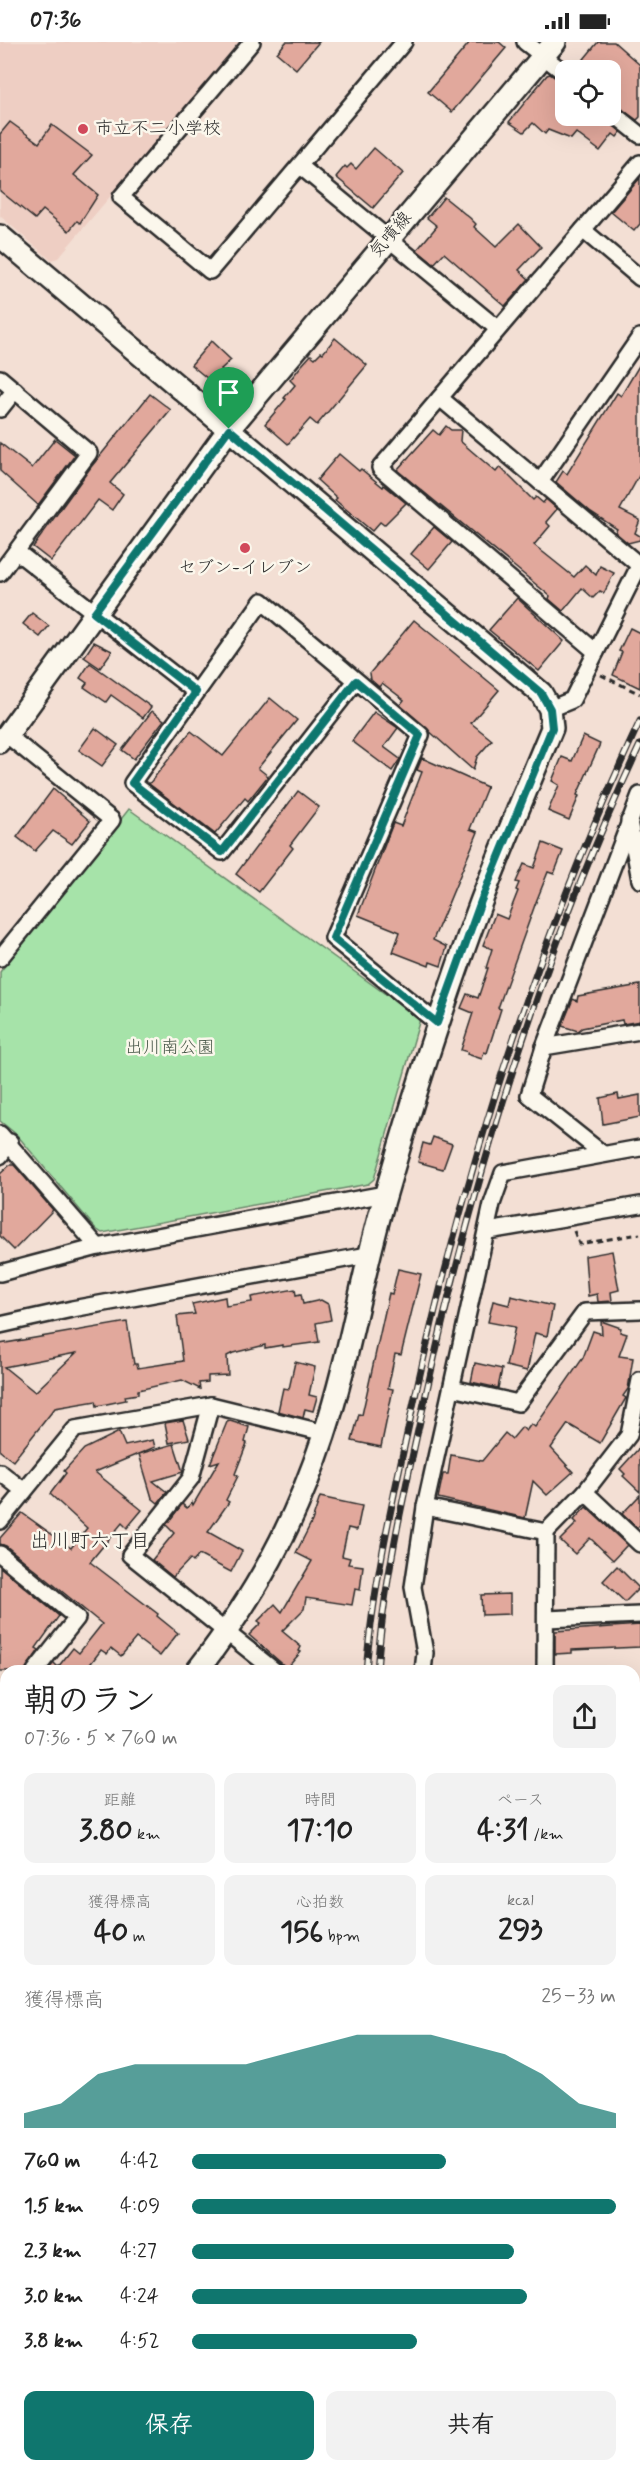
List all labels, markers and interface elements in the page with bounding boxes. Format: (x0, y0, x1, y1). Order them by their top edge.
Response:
text: 07:36 (30, 7, 81, 35)
map controls (555, 60, 621, 126)
button: locate (555, 60, 621, 126)
place label: 市立不二小学校 (95, 117, 221, 141)
marker: 市立不二小学校 (76, 122, 90, 136)
street label: 気噴線 (364, 207, 418, 263)
pin (203, 367, 254, 429)
icon: arrive (212, 376, 245, 409)
marker: セブン-イレブン (238, 541, 252, 555)
place label: セブン-イレブン (178, 556, 312, 580)
park label: 出川南公園 (125, 1036, 215, 1060)
district label: 出川町六丁目 (30, 1528, 150, 1555)
text: 朝のラン (24, 1680, 156, 1724)
button: share (553, 1685, 616, 1748)
text: 07:36 · 5 × 760 m (24, 1725, 178, 1752)
text: 距離 (104, 1790, 136, 1811)
text: 時間 (304, 1790, 336, 1811)
text: ペース (497, 1790, 544, 1811)
text: 3.80 (79, 1811, 133, 1850)
text: 17:10 (286, 1811, 354, 1850)
text: 4:31 (477, 1811, 529, 1850)
text: km (133, 1824, 160, 1845)
text: /km (529, 1824, 564, 1845)
text: kcal (507, 1890, 534, 1911)
text: 獲得標高 (88, 1892, 152, 1913)
text: 心拍数 (296, 1892, 344, 1913)
text: 293 (498, 1911, 543, 1950)
text: 40 (94, 1913, 128, 1952)
text: 156 (280, 1913, 323, 1952)
text: m (128, 1926, 146, 1947)
text: bpm (323, 1926, 360, 1947)
text: 25–33 m (541, 1983, 616, 2010)
text: 獲得標高 (24, 1987, 104, 2014)
text: 760 m (24, 2148, 81, 2175)
text: 4:42 (120, 2148, 159, 2175)
text: 1.5 km (24, 2193, 84, 2220)
text: 4:09 (120, 2193, 160, 2220)
text: 2.3 km (24, 2238, 82, 2265)
text: 4:27 (120, 2238, 157, 2265)
text: 3.0 km (24, 2283, 83, 2310)
text: 4:24 (120, 2283, 159, 2310)
text: 3.8 km (24, 2328, 83, 2355)
text: 4:52 (120, 2328, 160, 2355)
button: 保存 (24, 2391, 314, 2460)
button: 共有 (326, 2391, 616, 2460)

